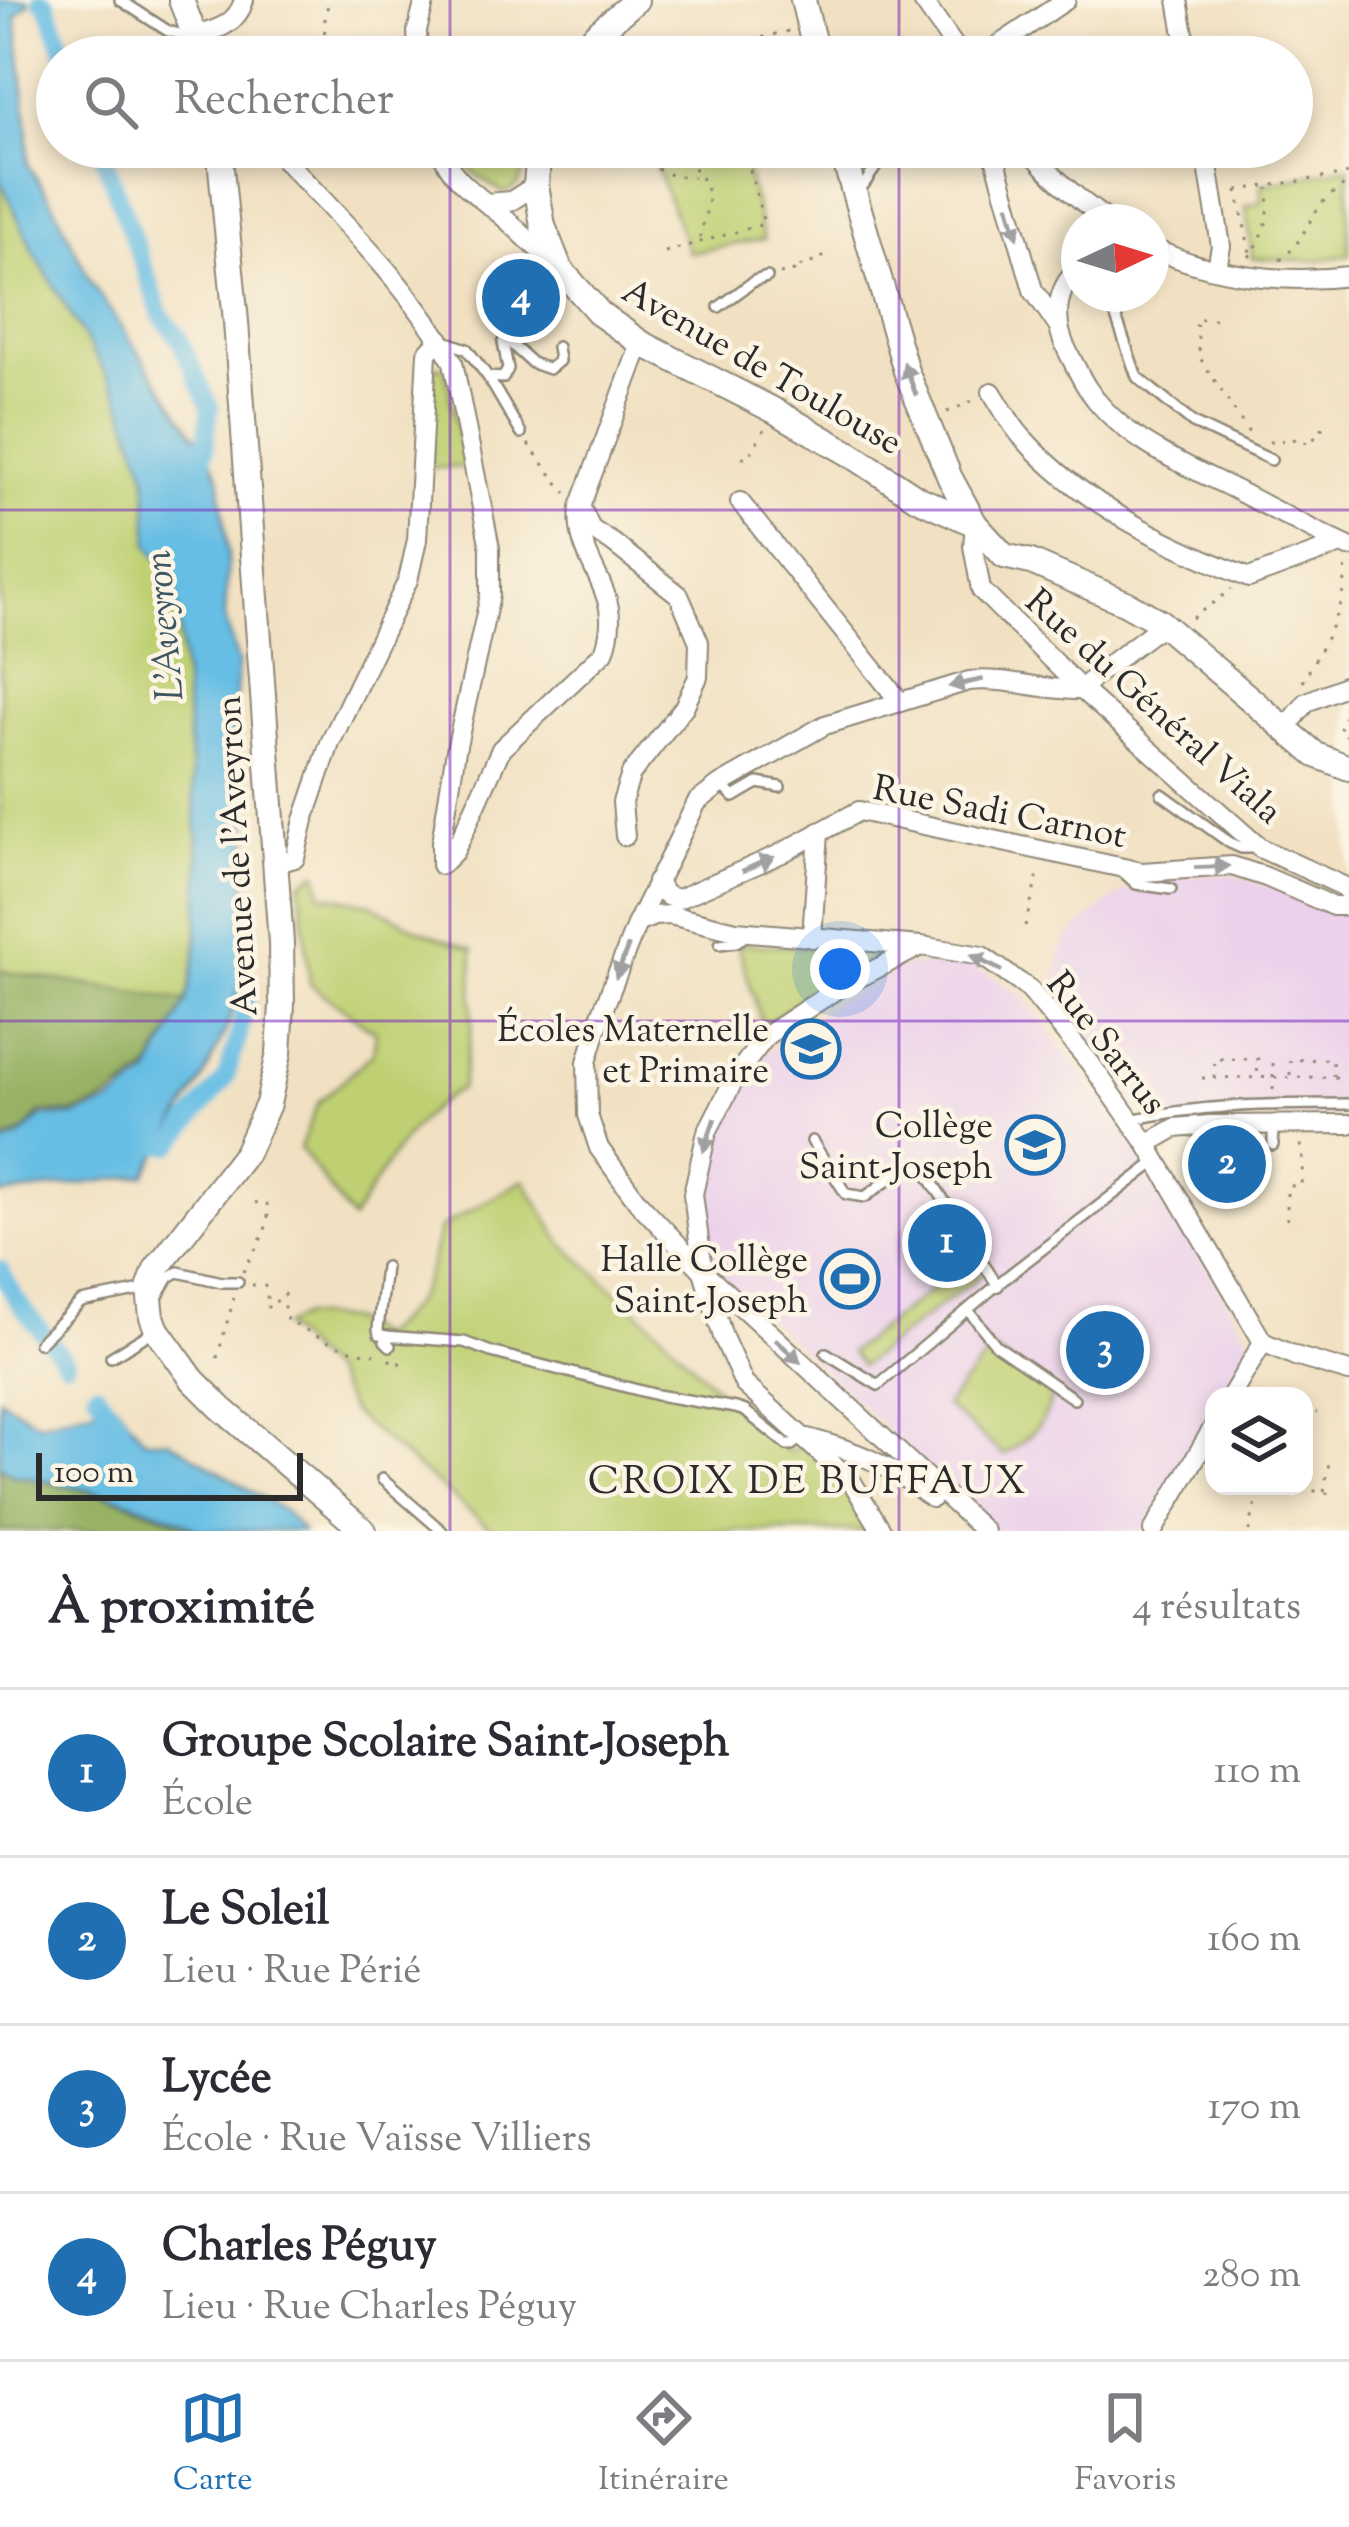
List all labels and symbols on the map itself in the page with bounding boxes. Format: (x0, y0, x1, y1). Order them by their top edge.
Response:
one-way arrow (1005, 203, 1023, 240)
north arrow (1061, 204, 1169, 312)
pin: 4 (482, 253, 560, 343)
street label: Avenue de Toulouse (611, 267, 911, 470)
one-way arrow (899, 361, 918, 397)
water label: L'Aveyron (132, 548, 201, 703)
street label: Rue du Général Viala (1012, 578, 1293, 838)
one-way arrow (947, 675, 985, 694)
street label: Avenue de l'Aveyron (205, 694, 273, 1018)
street label: Rue Sadi Carnot (868, 764, 1130, 864)
one-way arrow (741, 853, 776, 873)
one-way arrow (1194, 857, 1232, 876)
your location (810, 939, 870, 999)
one-way arrow (611, 945, 630, 981)
one-way arrow (969, 953, 1004, 973)
street label: Rue Sarrus (1032, 962, 1177, 1127)
place label: Écoles Maternelle et Primaire (497, 1006, 769, 1099)
school or university icon: Écoles Maternelle et Primaire (780, 1018, 842, 1080)
place label: Collège Saint-Joseph (799, 1102, 993, 1195)
school or university icon: Collège Saint-Joseph (1004, 1114, 1066, 1176)
one-way arrow (698, 1118, 717, 1154)
pin: 2 (1188, 1119, 1266, 1209)
pin: 1 (908, 1198, 986, 1288)
place label: Halle Collège Saint-Joseph (601, 1236, 808, 1329)
sports icon: Halle Collège Saint-Joseph (819, 1248, 881, 1310)
pin: 3 (1066, 1305, 1144, 1395)
one-way arrow (774, 1337, 803, 1364)
scale bar (36, 1447, 303, 1500)
district label: CROIX DE BUFFAUX (588, 1456, 1028, 1512)

